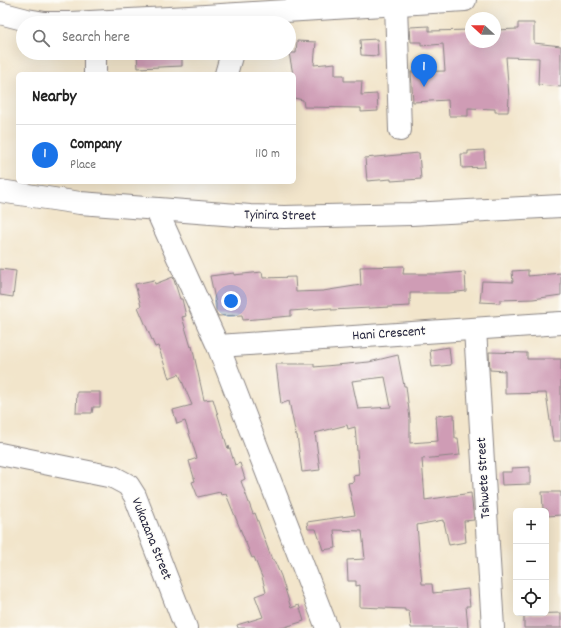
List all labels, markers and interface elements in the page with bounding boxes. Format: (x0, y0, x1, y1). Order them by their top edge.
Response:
north arrow (465, 12, 501, 48)
search box (16, 16, 296, 60)
icon: search (30, 27, 52, 49)
text: Search here (62, 27, 130, 49)
pin: 1 (411, 54, 437, 87)
text: Nearby (32, 86, 76, 110)
text: Company (70, 134, 121, 156)
text: 1 (44, 145, 46, 164)
text: 110 m (255, 145, 280, 164)
text: Place (70, 156, 96, 175)
street label: Tyinira Street (244, 205, 316, 227)
your location (221, 291, 241, 311)
street label: Hani Crescent (352, 321, 426, 347)
street label: Tshwete Street (472, 437, 496, 519)
street label: Vukazana Street (125, 495, 177, 583)
map controls (513, 508, 549, 616)
button: + (513, 508, 549, 544)
button: − (513, 544, 549, 580)
button: locate (513, 580, 549, 616)

